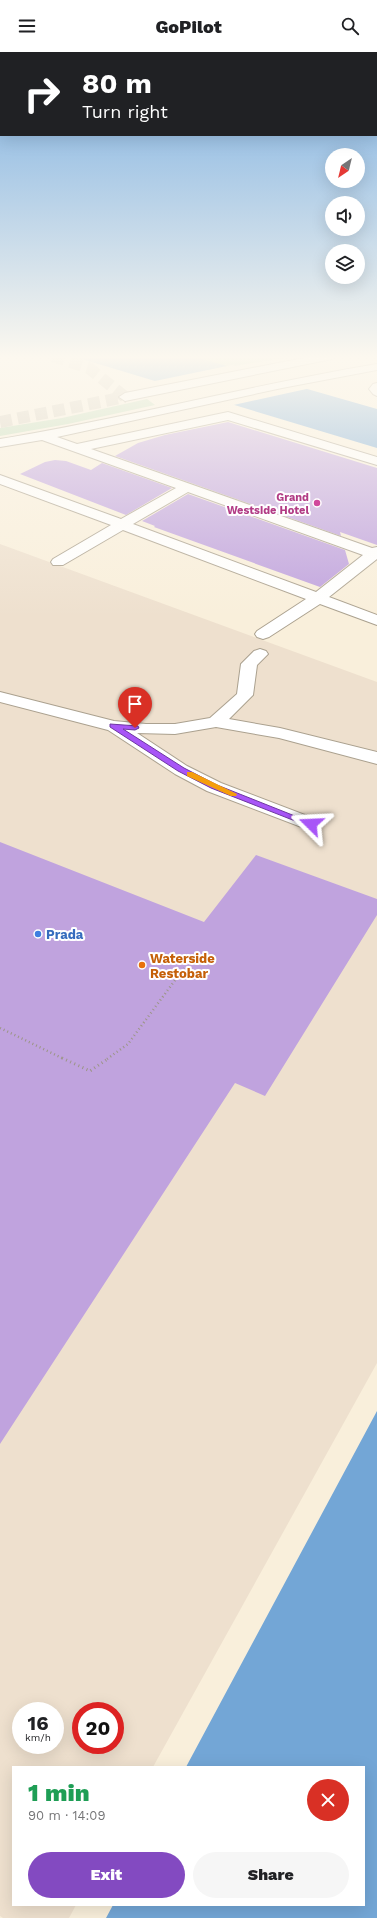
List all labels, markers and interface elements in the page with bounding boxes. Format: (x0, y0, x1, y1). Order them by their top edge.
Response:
icon: menu (16, 15, 38, 37)
icon: search (339, 15, 361, 37)
text: GoPilot (155, 16, 222, 37)
text: 80 m (82, 67, 152, 100)
icon: right (16, 68, 68, 120)
text: Turn right (82, 101, 168, 122)
north arrow (325, 148, 365, 188)
map controls (325, 148, 365, 284)
button: sound (325, 196, 365, 236)
button: layers (325, 244, 365, 284)
place label: Grand Westside Hotel (227, 491, 309, 517)
marker: Grand Westside Hotel (312, 498, 322, 508)
pin (118, 687, 152, 728)
icon: arrive (124, 693, 146, 715)
position arrow (290, 803, 332, 845)
place label: Prada (46, 927, 84, 942)
marker: Prada (33, 929, 43, 939)
place label: Waterside Restobar (150, 951, 215, 981)
marker: Waterside Restobar (137, 960, 147, 970)
speed limit sign: 20 (72, 1702, 124, 1754)
text: 16 (28, 1711, 48, 1735)
text: km/h (25, 1732, 51, 1743)
text: 1 min (28, 1779, 90, 1807)
button: close (307, 1779, 349, 1821)
text: 90 m · 14:09 (28, 1808, 105, 1823)
button: Exit (28, 1852, 185, 1898)
button: Share (193, 1852, 349, 1898)

